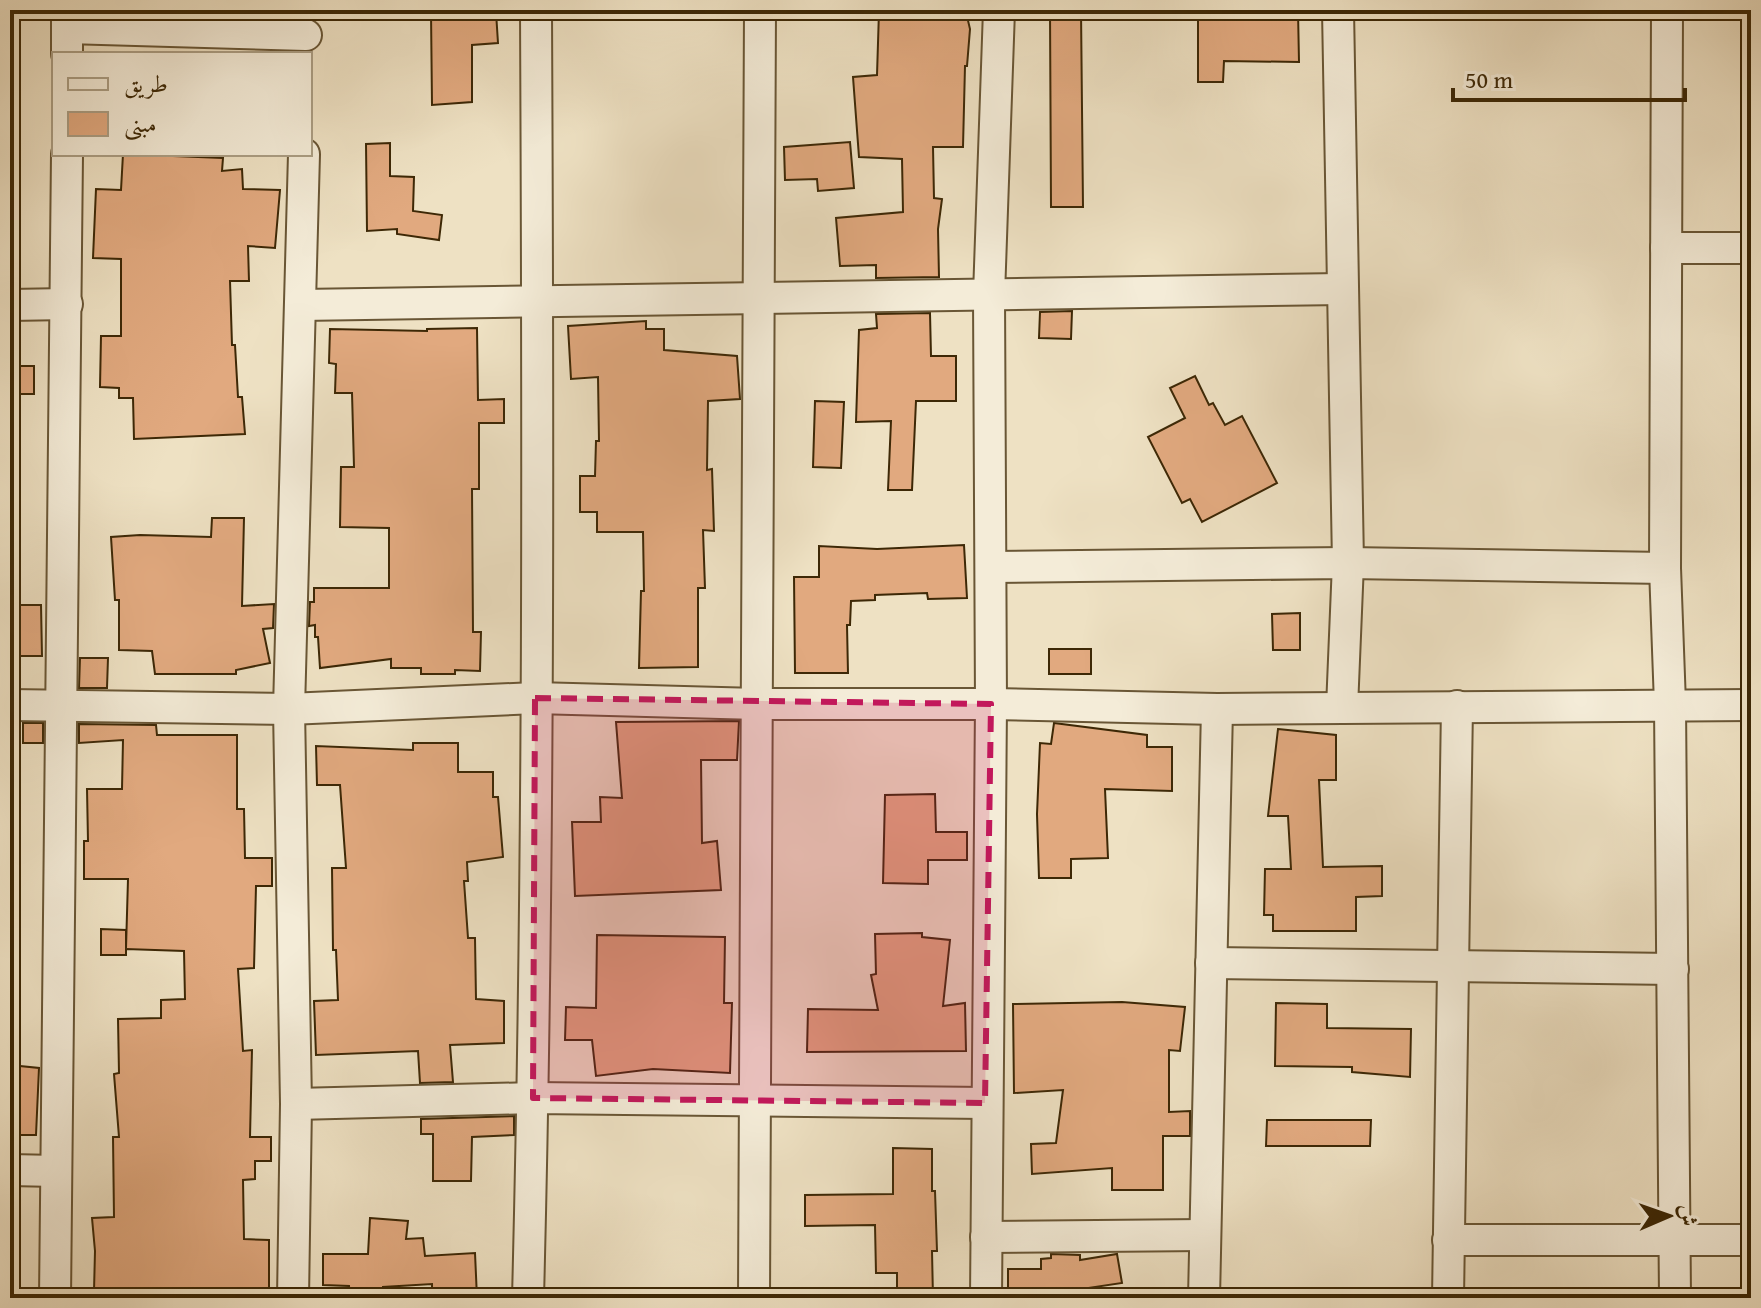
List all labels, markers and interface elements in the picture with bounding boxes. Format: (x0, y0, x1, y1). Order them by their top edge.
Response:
legend (52, 52, 312, 156)
scale bar (1453, 52, 1685, 102)
text: 50 m (1465, 62, 1513, 97)
text: طريق (124, 66, 168, 101)
text: مبنى (124, 106, 157, 141)
north arrow (1629, 1176, 1709, 1256)
text: ش (1673, 1204, 1705, 1227)

